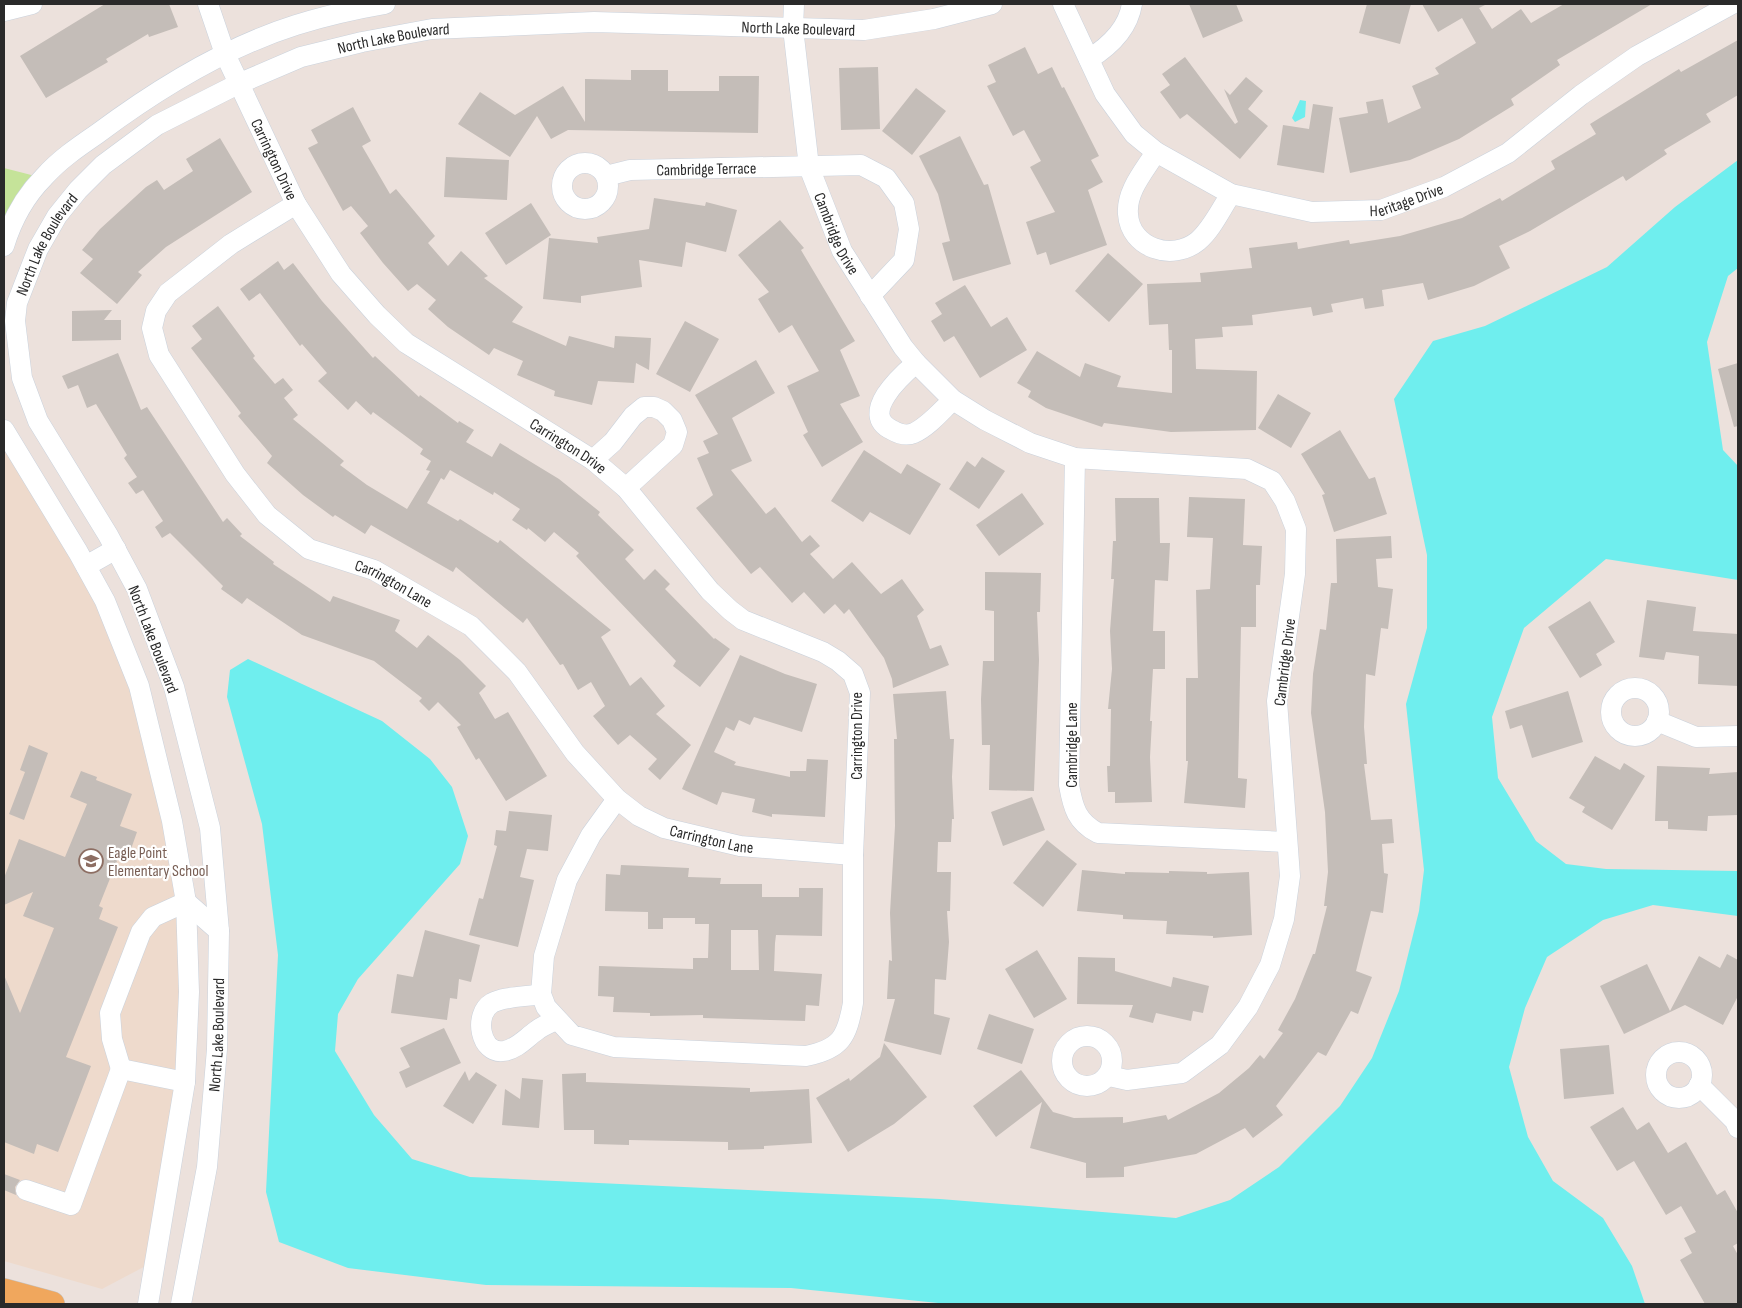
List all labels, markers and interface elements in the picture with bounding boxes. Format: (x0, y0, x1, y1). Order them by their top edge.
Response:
street label: North Lake Boulevard (741, 18, 855, 41)
street label: North Lake Boulevard (336, 20, 450, 59)
street label: Carrington Drive (246, 116, 301, 203)
street label: Cambridge Terrace (656, 159, 756, 180)
street label: Heritage Drive (1369, 180, 1446, 221)
street label: North Lake Boulevard (13, 190, 82, 299)
street label: Cambridge Drive (809, 190, 863, 279)
street label: Carrington Drive (526, 415, 610, 478)
street label: Carrington Lane (352, 556, 435, 612)
street label: North Lake Boulevard (123, 583, 182, 696)
street label: Cambridge Drive (1271, 617, 1300, 707)
street label: Carrington Drive (848, 692, 867, 780)
street label: Cambridge Lane (1063, 702, 1082, 788)
street label: Carrington Lane (667, 822, 754, 858)
place label: Eagle Point Elementary School (108, 844, 208, 881)
school or university icon: Eagle Point Elementary School (78, 848, 104, 874)
street label: North Lake Boulevard (205, 978, 229, 1093)

